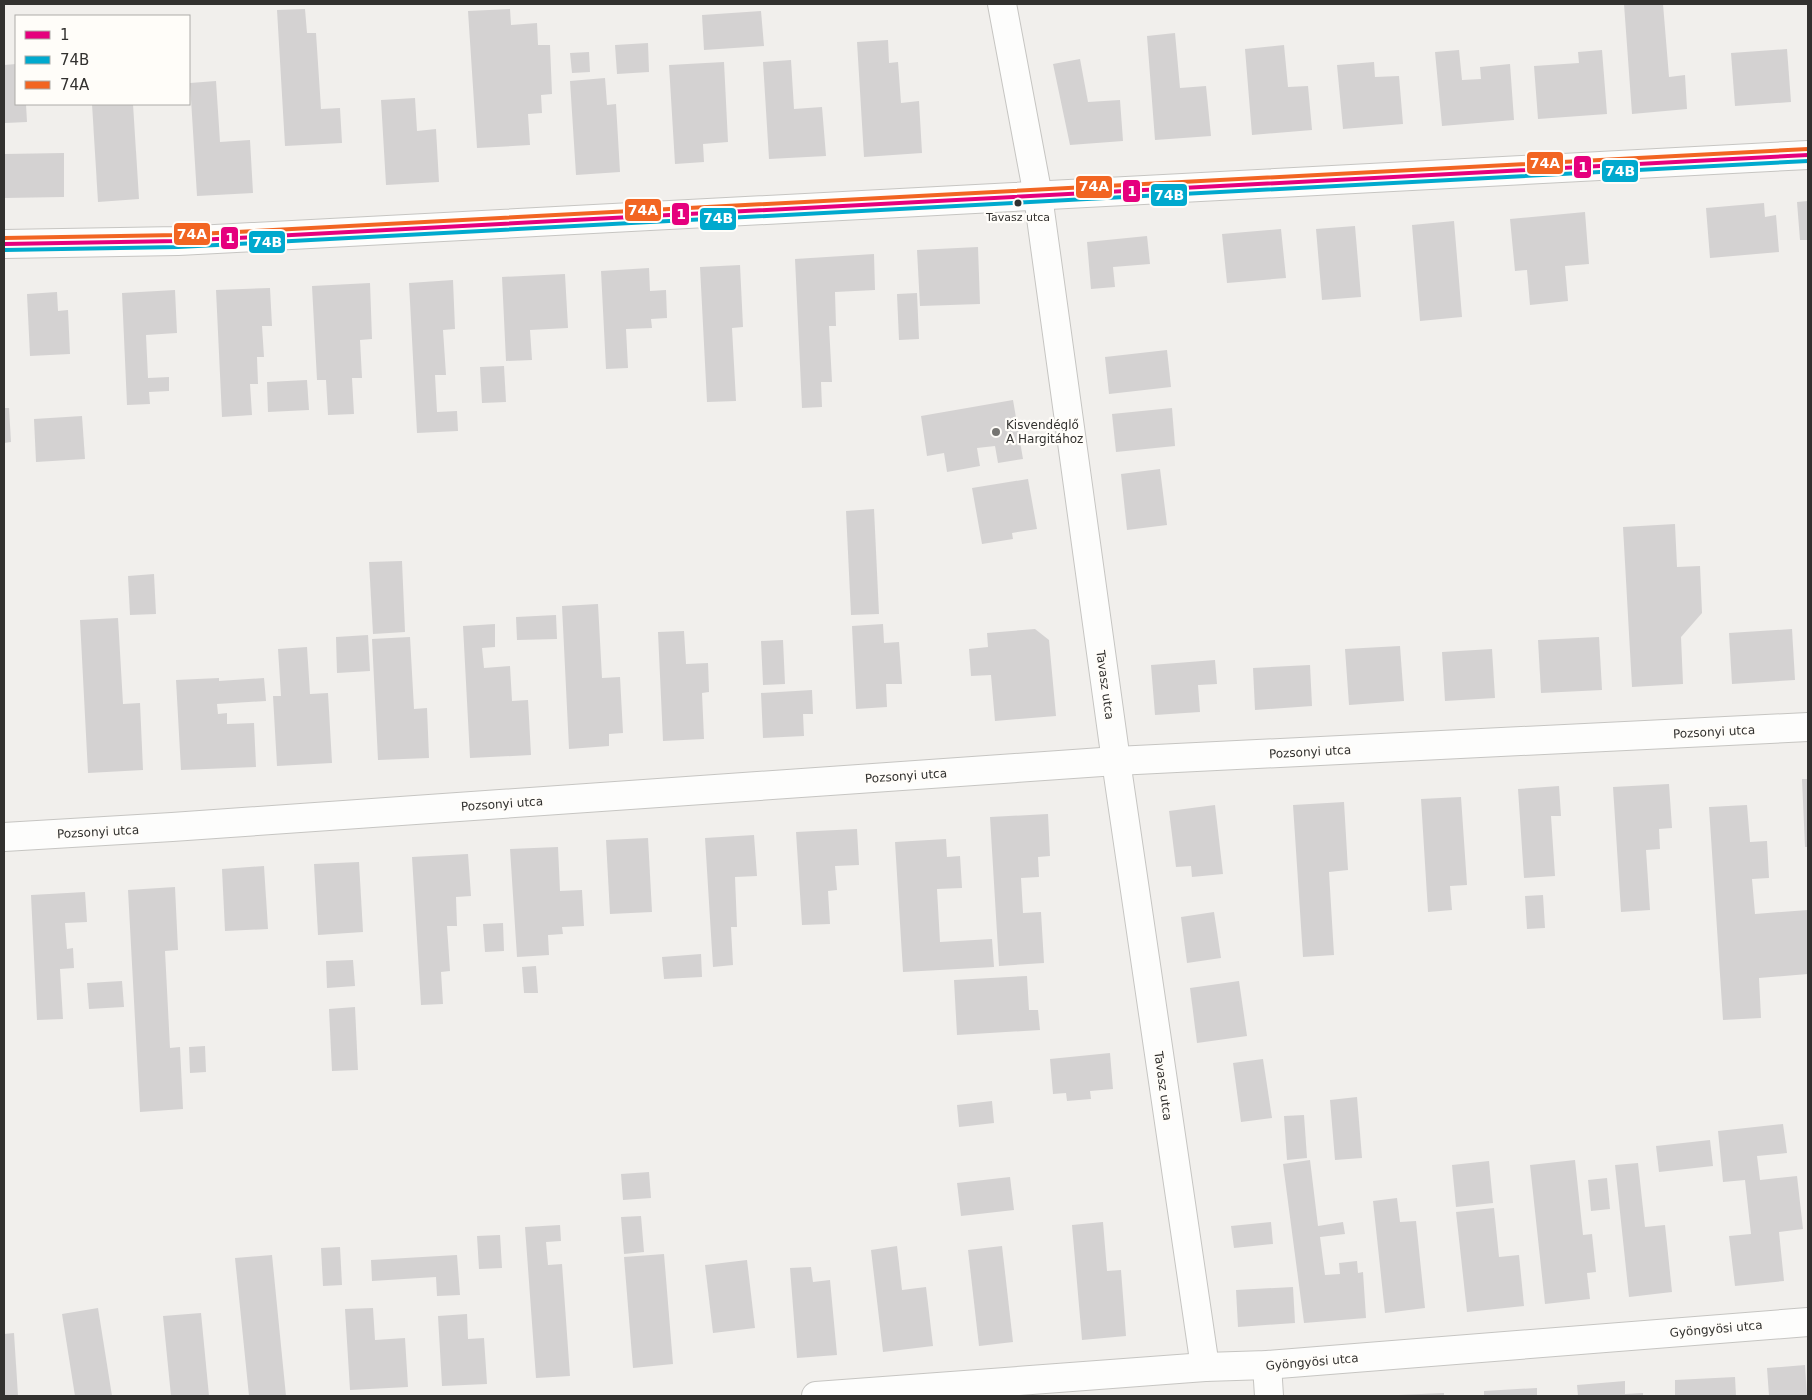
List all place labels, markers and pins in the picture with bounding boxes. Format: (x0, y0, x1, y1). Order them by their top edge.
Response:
marker: Tavasz utca (1013, 198, 1023, 208)
place label: Tavasz utca (985, 211, 1050, 224)
place label: Kisvendéglő A Hargitához (1006, 418, 1083, 446)
marker: Kisvendéglő A Hargitához (990, 426, 1002, 438)

